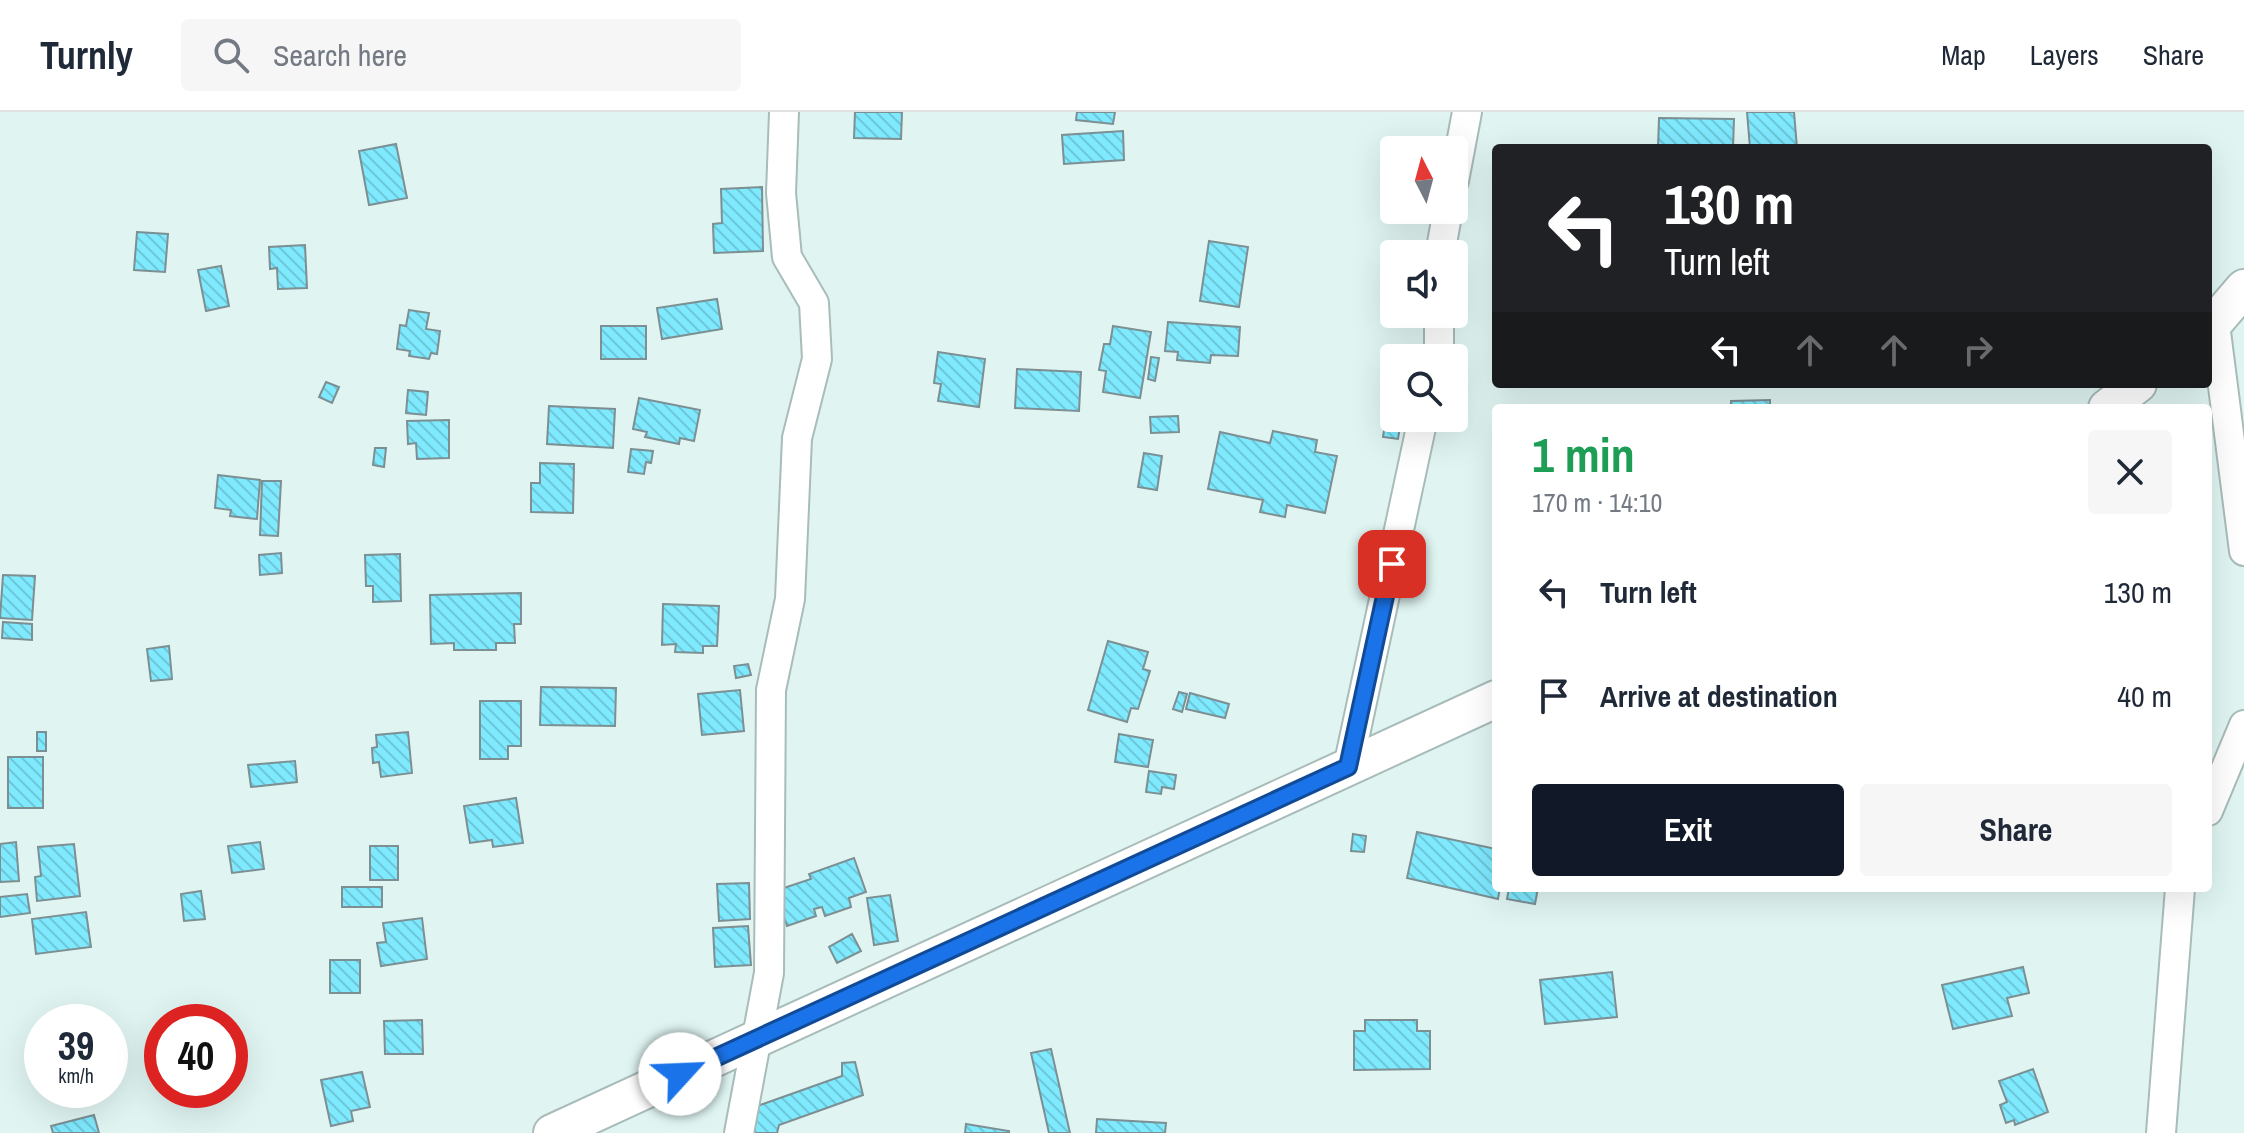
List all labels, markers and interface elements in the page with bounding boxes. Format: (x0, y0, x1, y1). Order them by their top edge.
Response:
search box (181, 19, 741, 91)
text: Turnly (40, 30, 133, 81)
icon: search (209, 33, 253, 77)
text: Search here (273, 35, 407, 75)
text: Map (1941, 36, 1986, 74)
text: Layers (2030, 36, 2099, 74)
text: Share (2143, 36, 2204, 74)
north arrow (1380, 136, 1468, 224)
map controls (1380, 136, 1468, 432)
text: 130 m (1664, 166, 1794, 241)
icon: left (1532, 176, 1636, 280)
text: Turn left (1664, 238, 1770, 286)
button: sound (1380, 240, 1468, 328)
icon: left (1704, 328, 1748, 372)
icon: ahead (1788, 328, 1832, 372)
icon: ahead (1872, 328, 1916, 372)
icon: right (1956, 328, 2000, 372)
button: search (1380, 344, 1468, 432)
text: 1 min (1532, 422, 1635, 487)
button: close (2088, 430, 2172, 514)
text: 170 m · 14:10 (1532, 485, 1662, 520)
pin (1358, 530, 1426, 598)
icon: arrive (1370, 542, 1414, 586)
icon: left (1532, 570, 1576, 614)
text: Turn left (1600, 572, 1697, 612)
text: 130 m (2104, 572, 2172, 612)
icon: arrive (1532, 674, 1576, 718)
text: Arrive at destination (1600, 676, 1838, 716)
text: 40 m (2117, 676, 2172, 716)
button: Exit (1532, 784, 1844, 876)
button: Share (1860, 784, 2172, 876)
speed limit sign: 40 (144, 1004, 248, 1108)
text: 39 (58, 1019, 94, 1072)
position arrow (638, 1032, 722, 1116)
text: km/h (58, 1062, 94, 1089)

